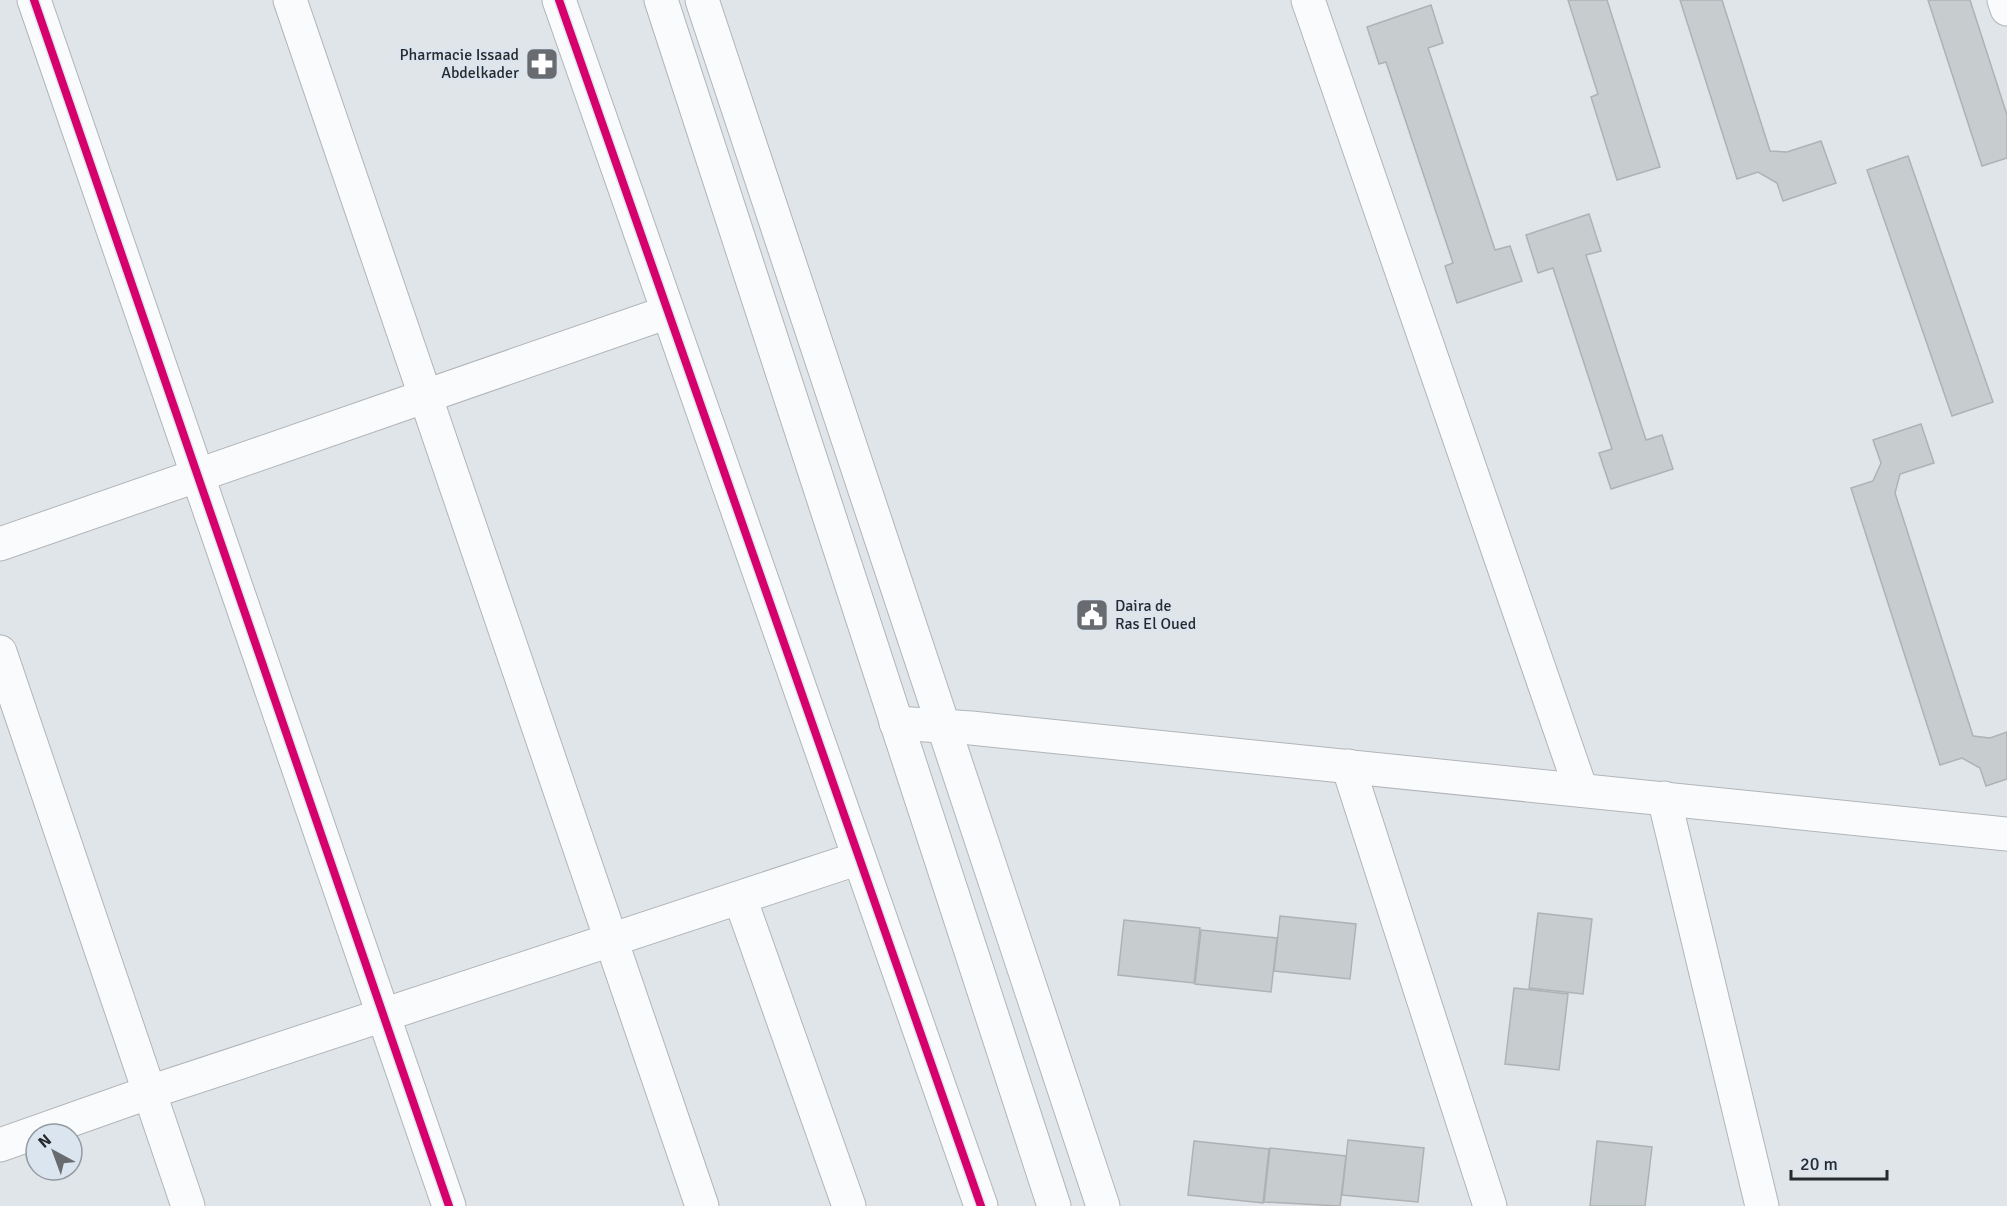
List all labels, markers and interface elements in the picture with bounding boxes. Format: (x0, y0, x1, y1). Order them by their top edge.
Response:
place label: Pharmacie Issaad Abdelkader (400, 45, 519, 83)
pharmacy icon: Pharmacie Issaad Abdelkader (524, 46, 560, 82)
place label: Daira de Ras El Oued (1115, 596, 1196, 634)
public building icon: Daira de Ras El Oued (1074, 597, 1110, 633)
north arrow (24, 1122, 84, 1182)
text: N (34, 1130, 56, 1153)
scale bar (1791, 1143, 1887, 1181)
text: 20 m (1800, 1153, 1838, 1175)

